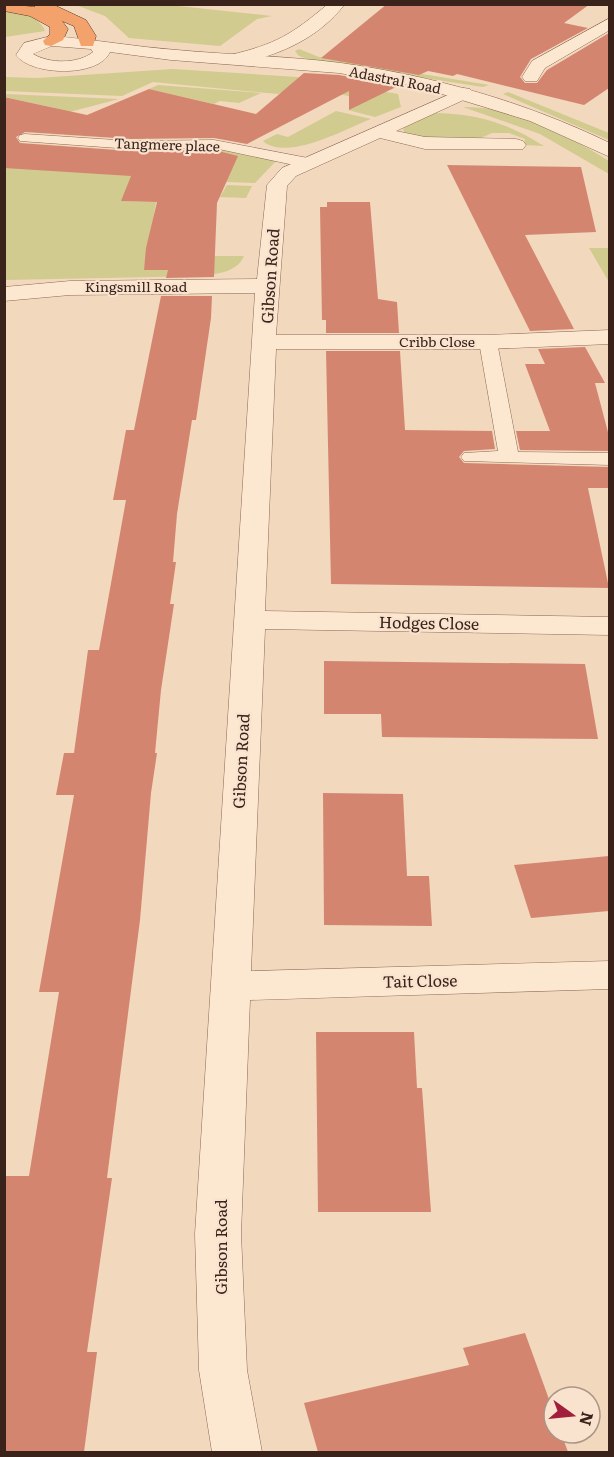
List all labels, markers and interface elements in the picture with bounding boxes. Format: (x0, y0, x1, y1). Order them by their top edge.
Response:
street label: Adastral Road (347, 60, 443, 98)
street label: Tangmere place (114, 132, 220, 156)
street label: Gibson Road (254, 227, 284, 324)
street label: Kingsmill Road (85, 276, 188, 296)
street label: Cribb Close (399, 331, 475, 351)
street label: Hodges Close (379, 609, 479, 635)
street label: Gibson Road (226, 712, 254, 809)
street label: Tait Close (382, 967, 458, 993)
street label: Gibson Road (208, 1199, 232, 1295)
north arrow (542, 1385, 602, 1445)
text: N (574, 1410, 601, 1429)

